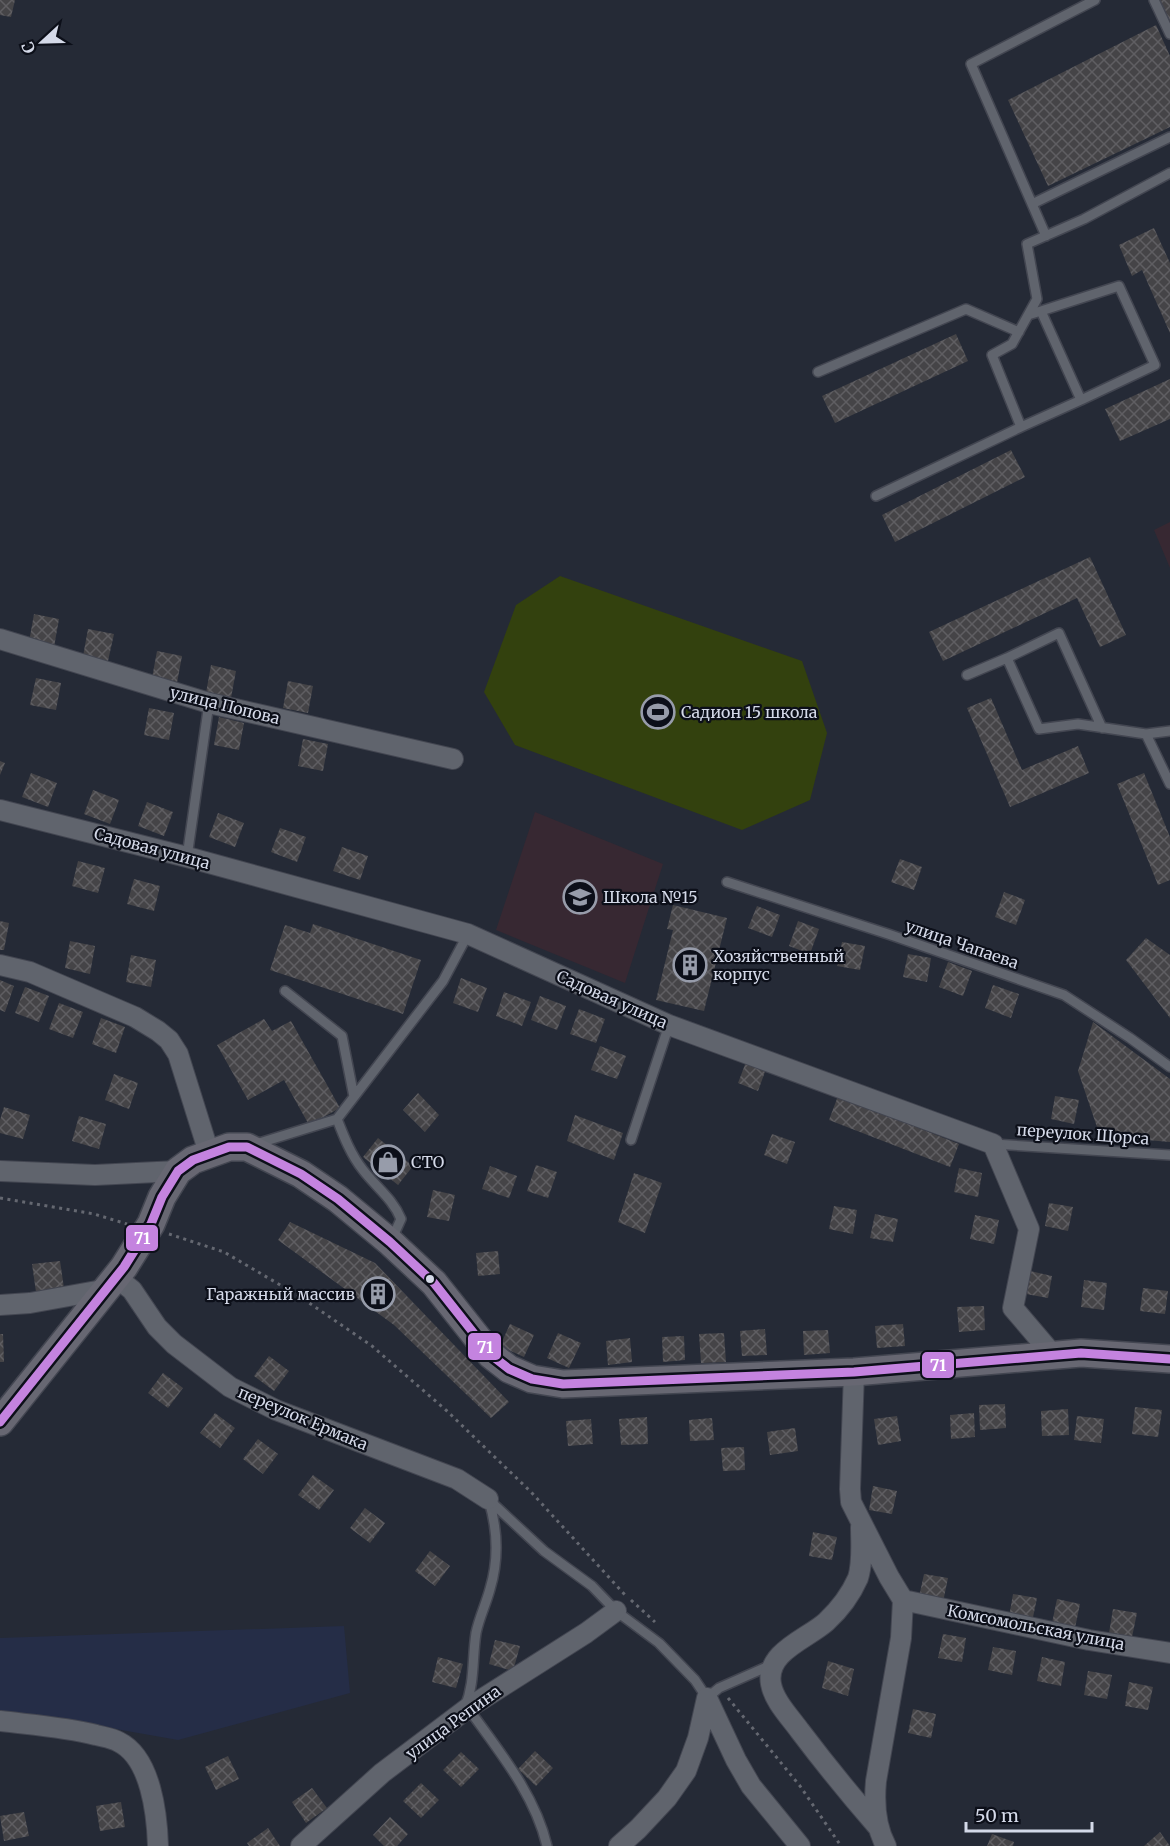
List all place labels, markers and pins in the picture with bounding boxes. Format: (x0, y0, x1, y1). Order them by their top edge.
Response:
sports icon: Садион 15 школа (640, 694, 676, 730)
place label: Садион 15 школа (681, 702, 818, 722)
school or university icon: Школа №15 (562, 879, 598, 915)
place label: Школа №15 (603, 887, 698, 907)
place label: Хозяйственный корпус (713, 946, 844, 984)
building icon: Хозяйственный корпус (672, 947, 708, 983)
shop icon: СТО (370, 1144, 406, 1180)
place label: СТО (411, 1152, 445, 1172)
unlabelled marker (424, 1273, 436, 1285)
building icon: Гаражный массив (360, 1276, 396, 1312)
place label: Гаражный массив (206, 1284, 355, 1304)

